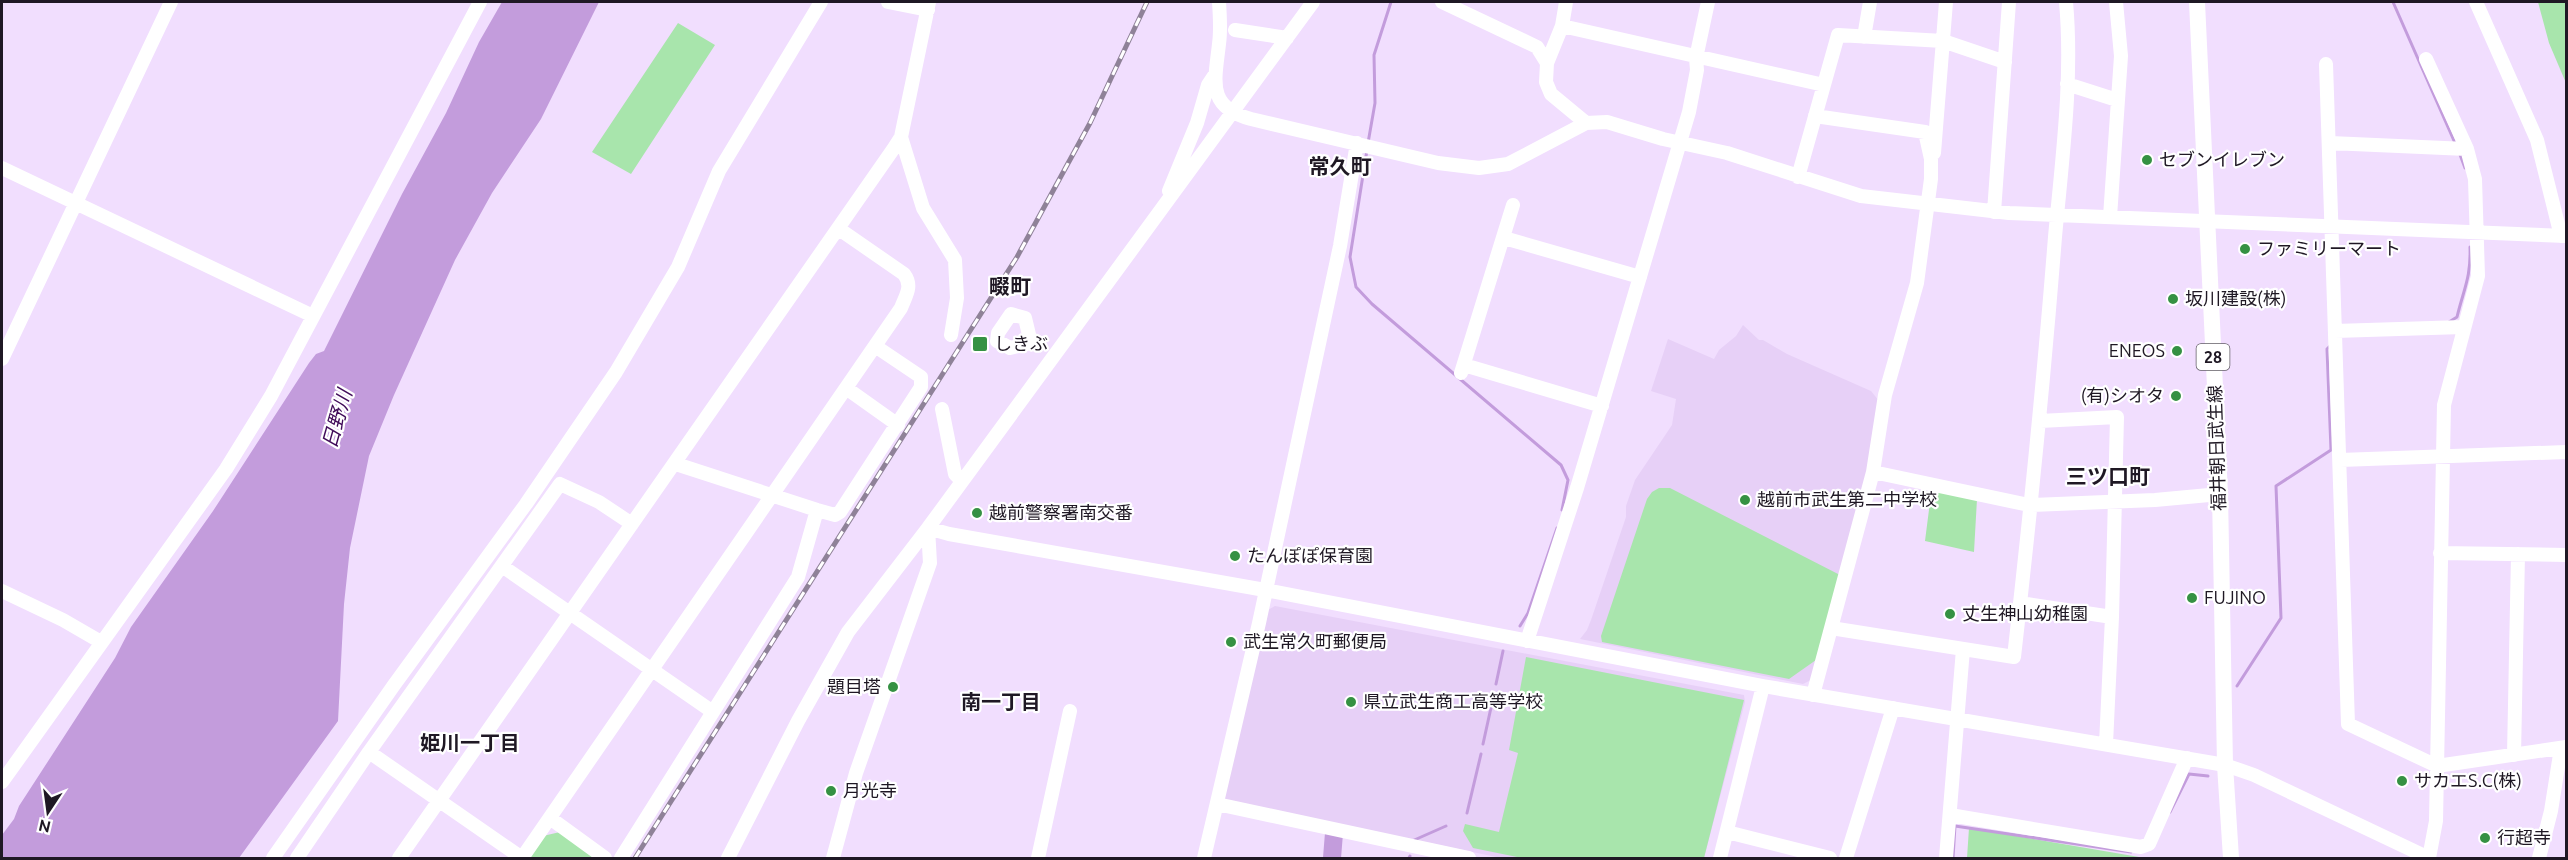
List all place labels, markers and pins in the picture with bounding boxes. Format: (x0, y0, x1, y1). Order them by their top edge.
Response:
place label: セブンイレブン (2159, 149, 2285, 169)
marker: セブンイレブン (2140, 153, 2154, 167)
place label: ファミリーマート (2257, 238, 2401, 258)
marker: ファミリーマート (2238, 242, 2252, 256)
place label: 坂川建設(株) (2185, 288, 2286, 309)
marker: 坂川建設(株) (2166, 292, 2180, 306)
place label: しきぶ (994, 333, 1048, 353)
marker: しきぶ (971, 335, 989, 353)
place label: ENEOS (2109, 340, 2165, 360)
marker: ENEOS (2170, 344, 2184, 358)
place label: (有)シオタ (2081, 385, 2164, 406)
marker: (有)シオタ (2169, 389, 2183, 403)
place label: 越前市武生第二中学校 (1757, 489, 1937, 509)
marker: 越前市武生第二中学校 (1738, 493, 1752, 507)
place label: 越前警察署南交番 (989, 502, 1133, 522)
marker: 越前警察署南交番 (970, 506, 984, 520)
place label: たんぽぽ保育園 (1247, 545, 1373, 565)
marker: たんぽぽ保育園 (1228, 549, 1242, 563)
place label: FUJINO (2204, 587, 2266, 607)
marker: FUJINO (2185, 591, 2199, 605)
place label: 丈生神山幼稚園 (1962, 603, 2088, 623)
marker: 丈生神山幼稚園 (1943, 607, 1957, 621)
place label: 武生常久町郵便局 (1243, 631, 1387, 651)
marker: 武生常久町郵便局 (1224, 635, 1238, 649)
place label: 題目塔 (827, 676, 881, 696)
marker: 題目塔 (886, 680, 900, 694)
place label: 県立武生商工高等学校 (1363, 691, 1543, 711)
marker: 県立武生商工高等学校 (1344, 695, 1358, 709)
place label: サカエS.C(株) (2414, 770, 2522, 791)
marker: サカエS.C(株) (2395, 774, 2409, 788)
place label: 月光寺 (843, 780, 897, 800)
marker: 月光寺 (824, 784, 838, 798)
place label: 行超寺 (2497, 827, 2551, 847)
marker: 行超寺 (2478, 831, 2492, 845)

